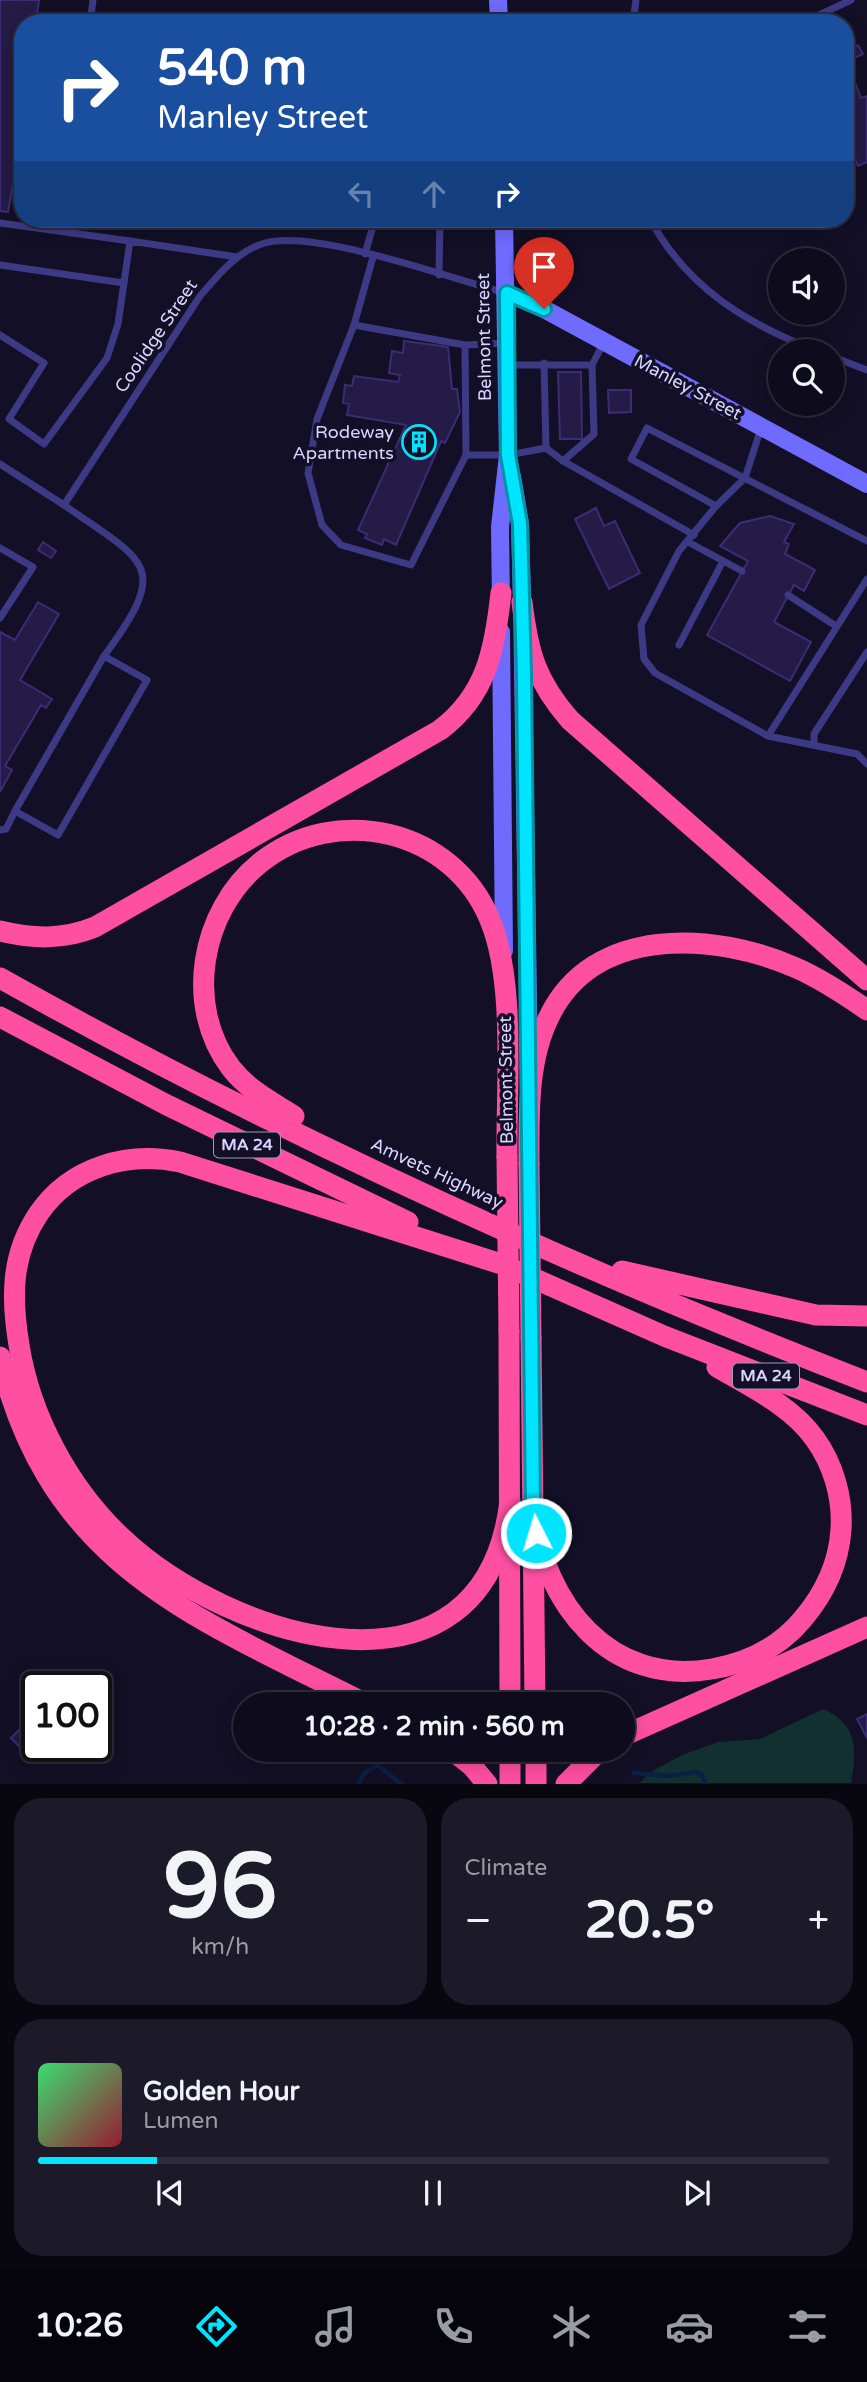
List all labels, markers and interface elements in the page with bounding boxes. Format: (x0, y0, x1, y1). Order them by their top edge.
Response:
text: 540 m (157, 39, 307, 98)
icon: right (42, 42, 133, 133)
text: Manley Street (157, 99, 368, 137)
icon: left (342, 175, 380, 213)
icon: ahead (415, 175, 453, 213)
icon: right (488, 175, 526, 213)
pin (514, 237, 574, 309)
icon: arrive (525, 248, 563, 286)
map controls (768, 248, 845, 416)
button: sound (768, 248, 845, 325)
street label: Belmont Street (472, 273, 496, 401)
street label: Coolidge Street (110, 275, 202, 397)
button: search (768, 339, 845, 416)
street label: Manley Street (630, 349, 746, 425)
place label: Rodeway Apartments (292, 421, 394, 464)
building icon: Rodeway Apartments (400, 423, 438, 461)
street label: Belmont Street (494, 1016, 518, 1144)
road number: MA 24 (214, 1133, 280, 1158)
street label: Amvets Highway (367, 1133, 507, 1213)
road number: MA 24 (733, 1364, 799, 1388)
position arrow (499, 1496, 573, 1570)
speed limit sign: 100 (21, 1671, 112, 1762)
text: 10:28 · 2 min · 560 m (303, 1711, 565, 1742)
text: 96 (163, 1832, 277, 1942)
text: Climate (465, 1854, 547, 1882)
text: 20.5° (585, 1889, 715, 1952)
text: − (465, 1898, 492, 1944)
text: + (808, 1898, 829, 1944)
text: km/h (191, 1933, 249, 1961)
text: Golden Hour (143, 2076, 300, 2107)
text: Lumen (143, 2107, 218, 2135)
icon: previous (151, 2174, 189, 2212)
icon: pause (414, 2174, 452, 2212)
icon: next (678, 2174, 716, 2212)
icon: directions (192, 2302, 241, 2351)
icon: music (311, 2302, 360, 2351)
icon: phone (429, 2302, 478, 2351)
icon: climate (547, 2302, 596, 2351)
icon: car (665, 2302, 714, 2351)
icon: filters (783, 2302, 832, 2351)
text: 10:26 (35, 2307, 123, 2345)

